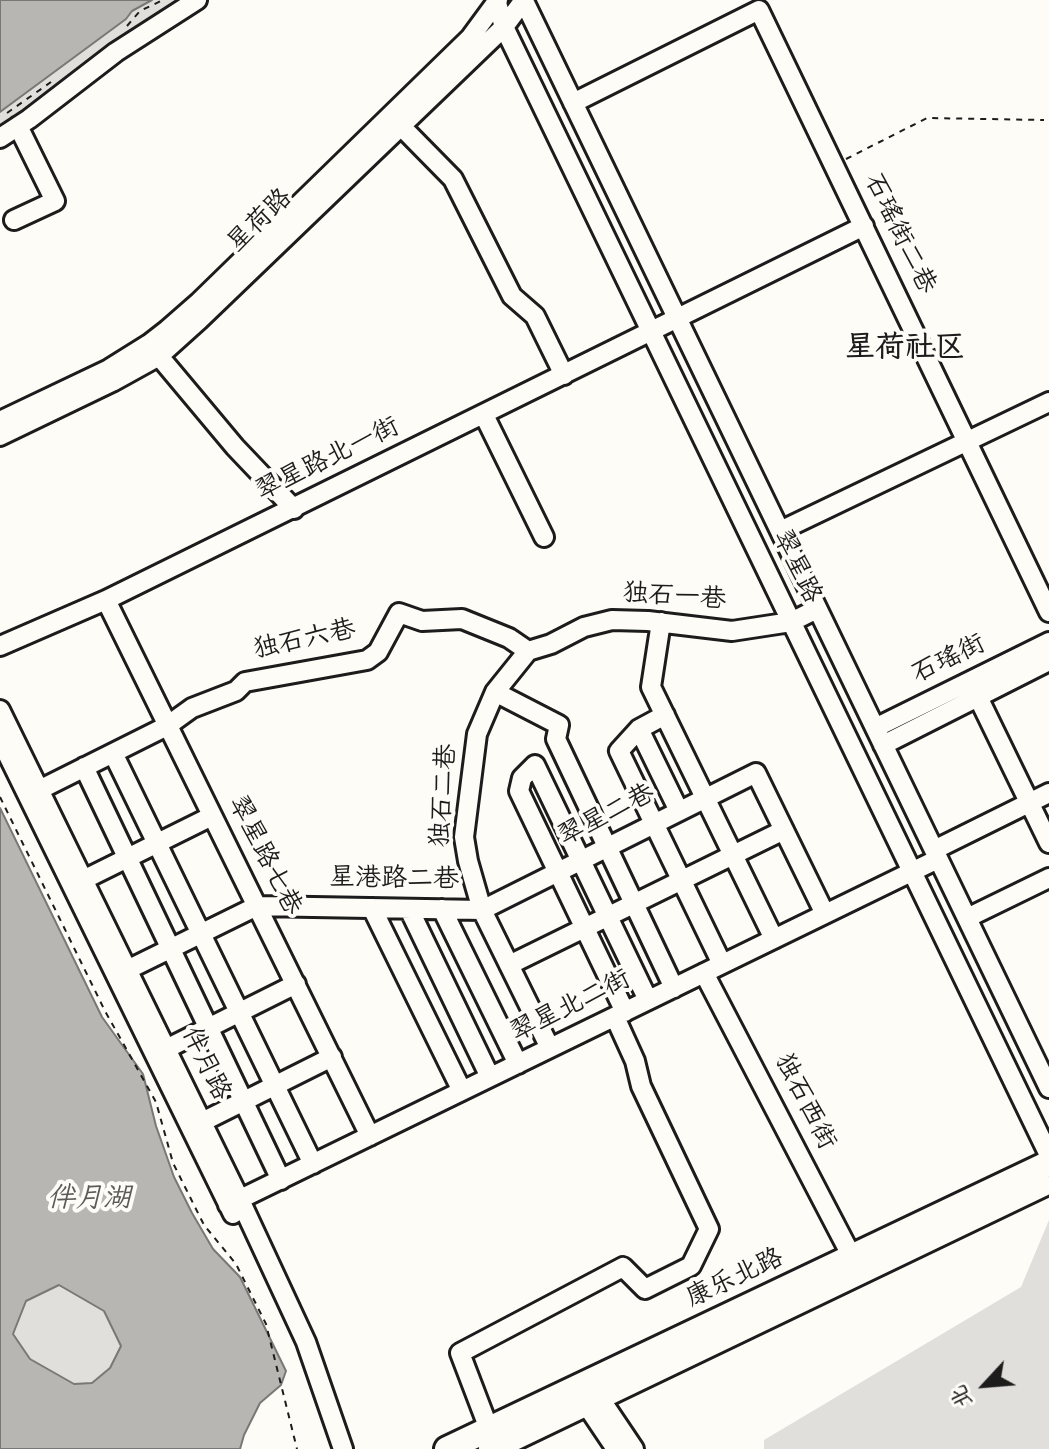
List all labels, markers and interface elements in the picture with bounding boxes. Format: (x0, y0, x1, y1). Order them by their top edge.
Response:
street label: 石瑶街二巷 (854, 170, 940, 300)
street label: 星荷路 (223, 185, 301, 261)
district label: 星荷社区 (845, 334, 965, 370)
street label: 翠星路北一街 (252, 414, 406, 510)
street label: 翠星路 (763, 526, 825, 610)
street label: 独石一巷 (621, 581, 727, 619)
street label: 独石六巷 (251, 617, 359, 669)
street label: 石瑶街 (908, 631, 992, 693)
street label: 独石二巷 (428, 743, 466, 849)
street label: 翠星二巷 (555, 780, 661, 856)
street label: 翠星路七巷 (219, 792, 305, 922)
street label: 星港路二巷 (329, 865, 459, 899)
street label: 翠星北二街 (507, 966, 637, 1052)
street label: 伴月路 (172, 1023, 234, 1107)
street label: 独石西街 (764, 1050, 840, 1156)
water label: 伴月湖 (47, 1185, 131, 1219)
street label: 康乐北路 (682, 1245, 790, 1317)
north arrow (945, 1345, 1025, 1425)
text: 北 (944, 1379, 982, 1412)

